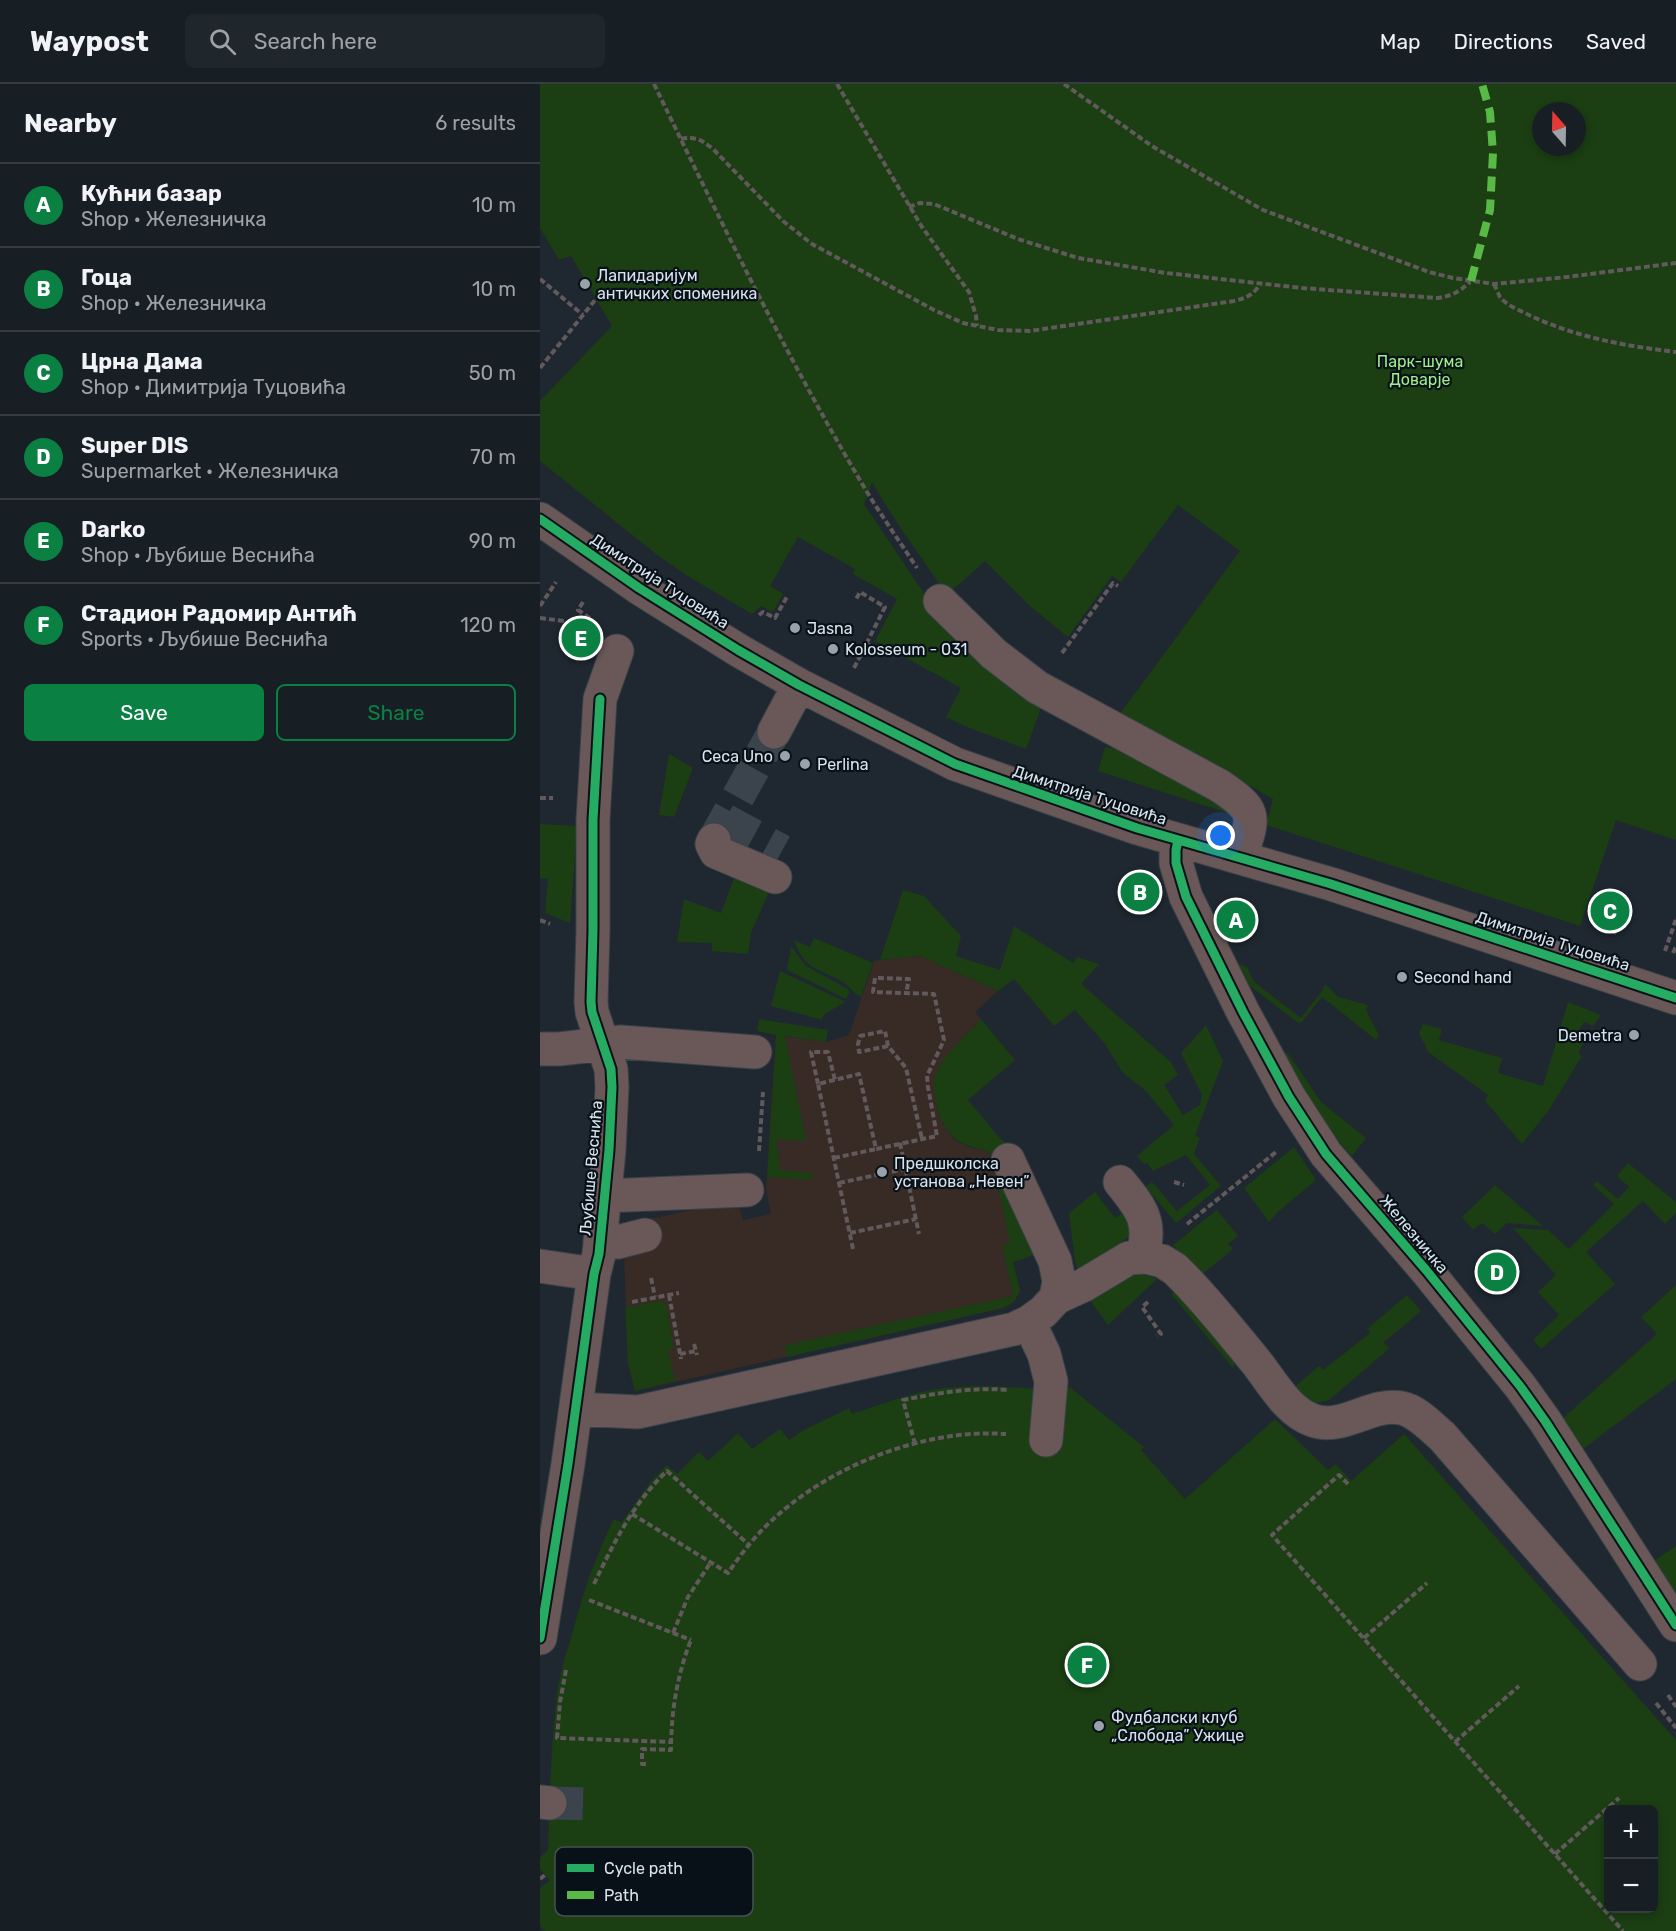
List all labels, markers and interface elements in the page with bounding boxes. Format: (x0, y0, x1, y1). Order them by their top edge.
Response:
search box (185, 14, 605, 68)
text: Waypost (30, 25, 149, 58)
icon: search (206, 25, 239, 58)
text: Search here (254, 28, 377, 55)
text: Map (1380, 29, 1421, 54)
text: Directions (1454, 29, 1553, 54)
text: Saved (1586, 29, 1646, 54)
north arrow (1532, 102, 1586, 156)
text: Nearby (24, 108, 117, 139)
text: 6 results (435, 111, 516, 135)
text: Кућни базар (81, 180, 222, 207)
text: A (36, 193, 51, 217)
text: 10 m (472, 193, 516, 217)
text: Shop · Железничка (81, 207, 267, 231)
text: Гоца (81, 264, 132, 291)
place label: Лапидаријум античких споменика (597, 266, 757, 303)
text: B (36, 277, 51, 301)
text: 10 m (472, 277, 516, 301)
marker: Лапидаријум античких споменика (578, 277, 592, 291)
text: Shop · Железничка (81, 291, 267, 315)
text: Црна Дама (81, 348, 203, 375)
park label: Парк-шума Доварје (1377, 352, 1463, 389)
text: C (36, 361, 51, 385)
text: 50 m (469, 361, 516, 385)
text: Shop · Димитрија Туцовића (81, 375, 346, 399)
text: Super DIS (81, 432, 188, 459)
text: D (36, 445, 51, 469)
text: 70 m (470, 445, 516, 469)
text: Supermarket · Железничка (81, 459, 339, 483)
text: Darko (81, 516, 146, 543)
text: E (37, 529, 50, 553)
text: 90 m (469, 529, 516, 553)
street label: Димитрија Туцовића (588, 529, 732, 633)
text: Shop · Љубише Веснића (81, 543, 315, 567)
text: Стадион Радомир Антић (81, 600, 357, 627)
text: F (37, 613, 50, 637)
text: 120 m (460, 613, 516, 637)
pin: E (562, 616, 600, 660)
place label: Jasna (807, 619, 853, 638)
marker: Jasna (788, 621, 802, 635)
text: Sports · Љубише Веснића (81, 627, 328, 651)
place label: Kolosseum - 031 (845, 640, 967, 659)
marker: Kolosseum - 031 (826, 642, 840, 656)
button: Save (24, 684, 264, 741)
button: Share (276, 684, 516, 741)
place label: Ceca Uno (702, 747, 773, 766)
marker: Ceca Uno (778, 749, 792, 763)
place label: Perlina (817, 755, 869, 774)
marker: Perlina (798, 757, 812, 771)
street label: Димитрија Туцовића (1011, 761, 1169, 829)
your location (1206, 821, 1235, 850)
pin: B (1120, 870, 1160, 914)
pin: C (1590, 888, 1630, 934)
pin: A (1216, 898, 1256, 942)
street label: Димитрија Туцовића (1474, 907, 1632, 975)
place label: Second hand (1414, 968, 1512, 987)
marker: Second hand (1395, 970, 1409, 984)
place label: Demetra (1558, 1026, 1622, 1045)
marker: Demetra (1627, 1028, 1641, 1042)
street label: Љубише Веснића (576, 1100, 606, 1236)
place label: Предшколска установа „Невен” (894, 1154, 1030, 1191)
marker: Предшколска установа „Невен” (875, 1165, 889, 1179)
street label: Железничка (1376, 1191, 1452, 1277)
pin: D (1478, 1250, 1516, 1294)
pin: F (1068, 1642, 1106, 1688)
place label: Фудбалски клуб „Слобода” Ужице (1111, 1708, 1244, 1745)
marker: Фудбалски клуб „Слобода” Ужице (1092, 1719, 1106, 1733)
map controls (1604, 1805, 1658, 1913)
button: + (1604, 1805, 1658, 1859)
legend (555, 1847, 753, 1916)
text: Cycle path (604, 1859, 683, 1878)
button: − (1604, 1859, 1658, 1913)
text: Path (604, 1886, 639, 1905)

